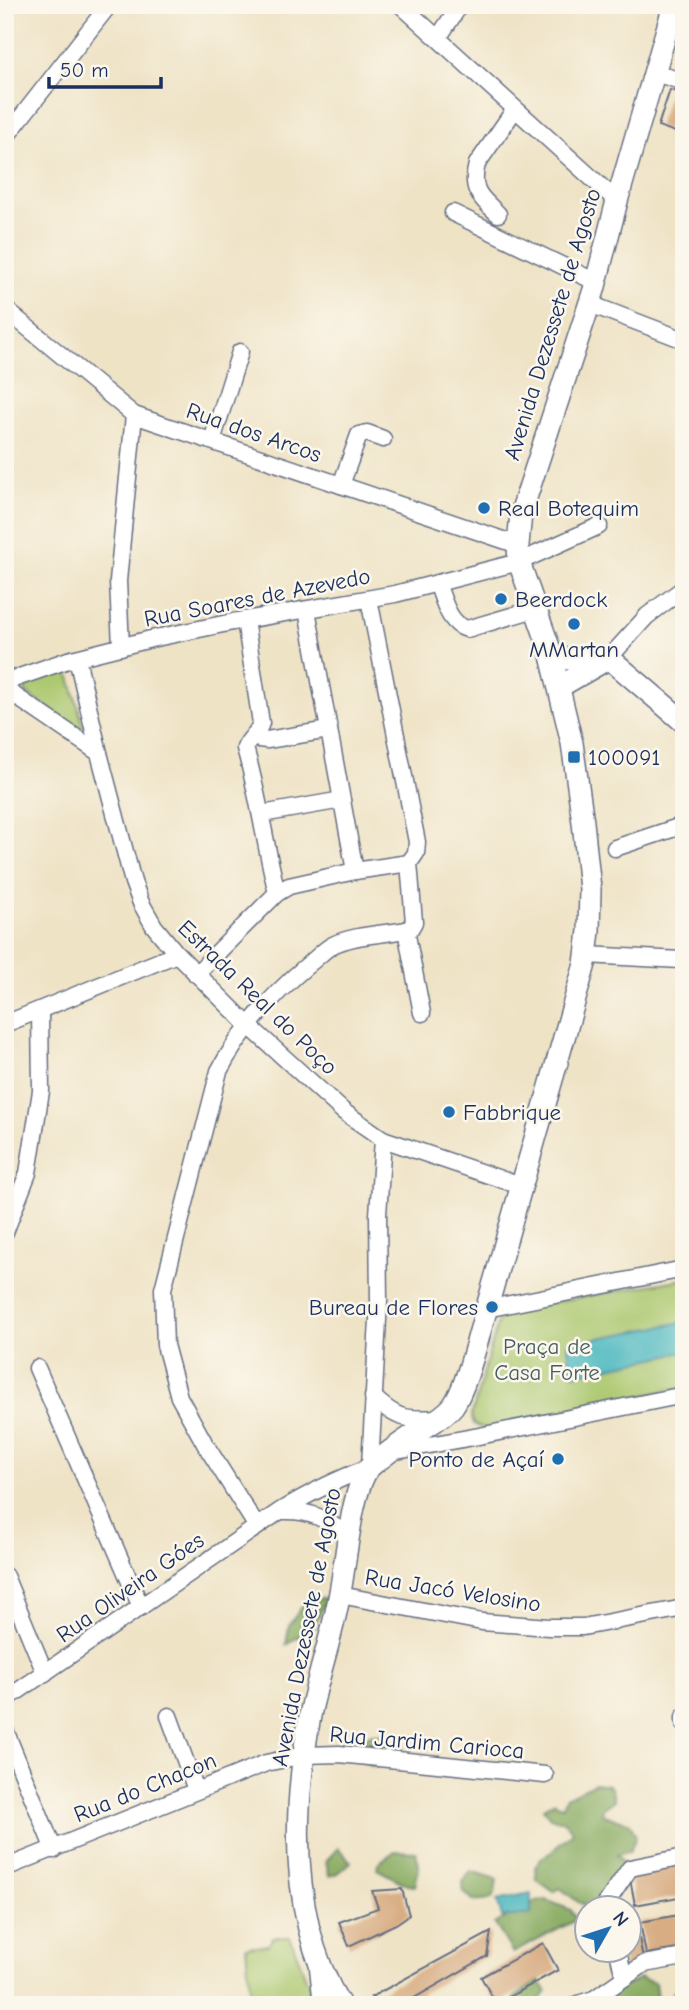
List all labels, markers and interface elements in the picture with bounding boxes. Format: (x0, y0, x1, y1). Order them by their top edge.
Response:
scale bar (49, 46, 161, 90)
text: 50 m (60, 58, 109, 82)
street label: Avenida Dezessete de Agosto (498, 185, 607, 463)
street label: Rua dos Arcos (183, 397, 325, 468)
place label: Real Botequim (498, 495, 639, 522)
marker: Real Botequim (476, 500, 492, 516)
street label: Rua Soares de Azevedo (142, 562, 373, 633)
place label: Beerdock (515, 586, 607, 613)
marker: Beerdock (493, 591, 509, 607)
marker: MMartan (566, 616, 582, 632)
place label: MMartan (529, 636, 619, 663)
place label: 100091 (588, 744, 660, 771)
marker: 100091 (566, 749, 582, 765)
street label: Estrada Real do Poço (172, 914, 343, 1080)
place label: Fabbrique (463, 1099, 561, 1126)
marker: Fabbrique (441, 1104, 457, 1120)
place label: Bureau de Flores (309, 1294, 478, 1321)
marker: Bureau de Flores (484, 1299, 500, 1315)
park label: Praça de Casa Forte (494, 1333, 600, 1386)
place label: Ponto de Açaí (408, 1446, 545, 1473)
marker: Ponto de Açaí (550, 1451, 566, 1467)
street label: Avenida Dezessete de Agosto (266, 1486, 347, 1769)
street label: Rua Oliveira Góes (51, 1526, 209, 1648)
street label: Rua Jacó Velosino (363, 1563, 543, 1618)
street label: Rua Jardim Carioca (328, 1721, 525, 1764)
street label: Rua do Chacon (70, 1747, 220, 1828)
north arrow (574, 1895, 644, 1965)
text: N (608, 1907, 633, 1931)

